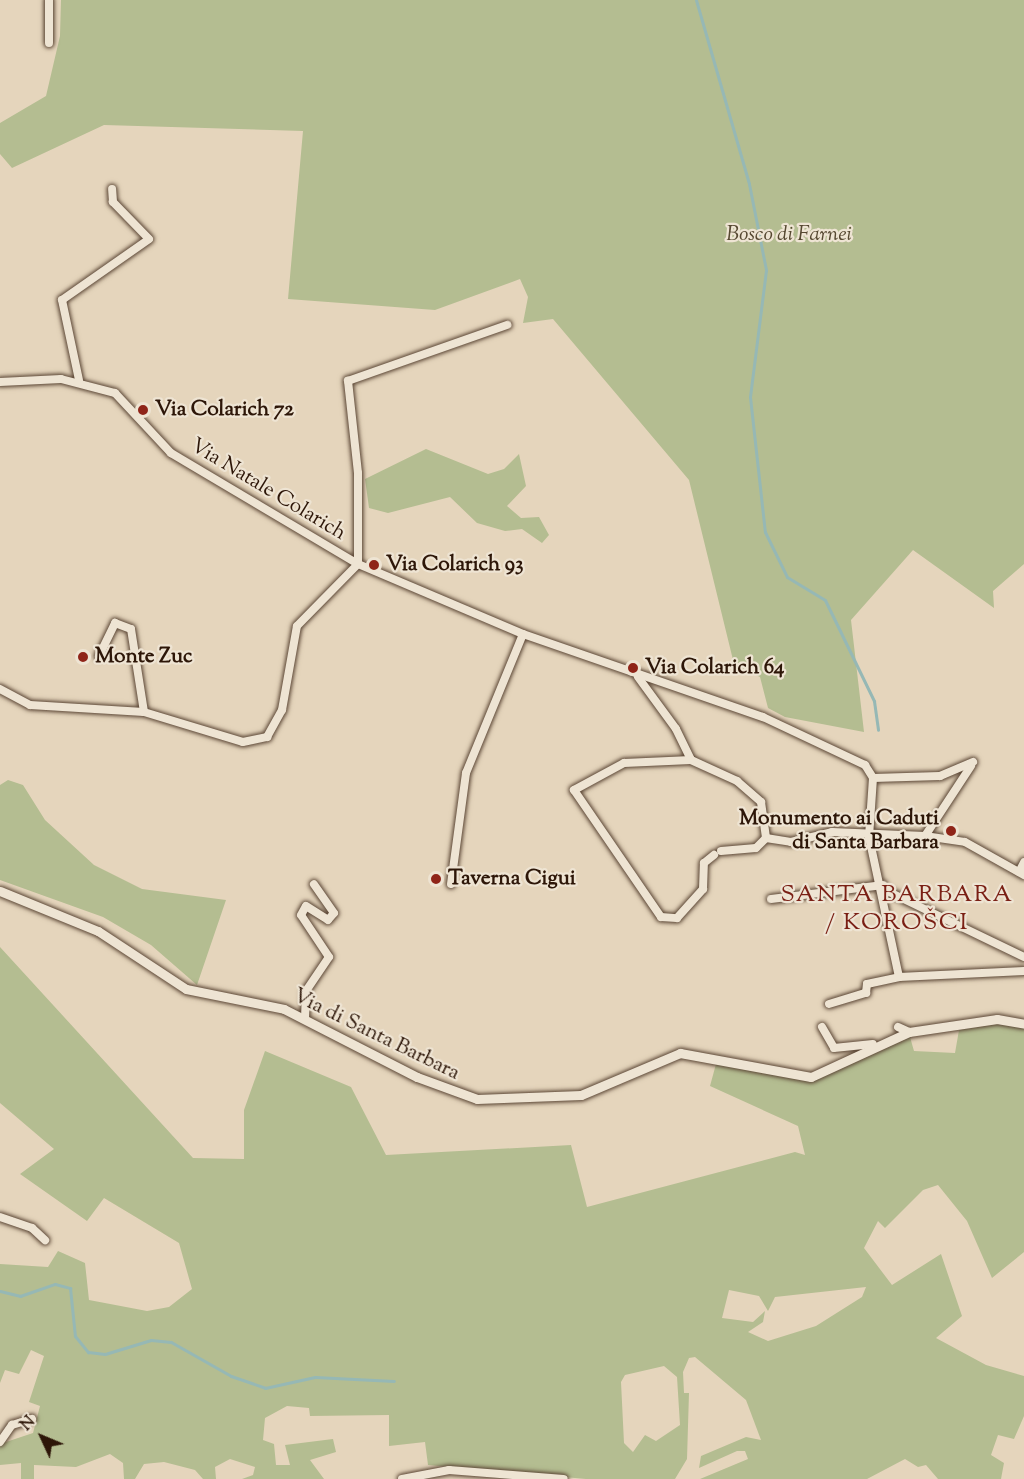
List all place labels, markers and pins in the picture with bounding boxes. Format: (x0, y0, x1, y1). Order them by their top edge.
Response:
place label: Via Colarich 72 (155, 397, 294, 423)
marker: Via Colarich 72 (136, 403, 150, 417)
place label: Via Colarich 93 (386, 552, 523, 578)
marker: Via Colarich 93 (367, 558, 381, 572)
place label: Monte Zuc (95, 644, 193, 670)
marker: Monte Zuc (76, 650, 90, 664)
place label: Via Colarich 64 (645, 655, 784, 681)
marker: Via Colarich 64 (626, 661, 640, 675)
place label: Monumento ai Caduti di Santa Barbara (739, 806, 939, 856)
marker: Monumento ai Caduti di Santa Barbara (944, 824, 958, 838)
place label: Taverna Cigui (448, 866, 576, 892)
marker: Taverna Cigui (429, 872, 443, 886)

